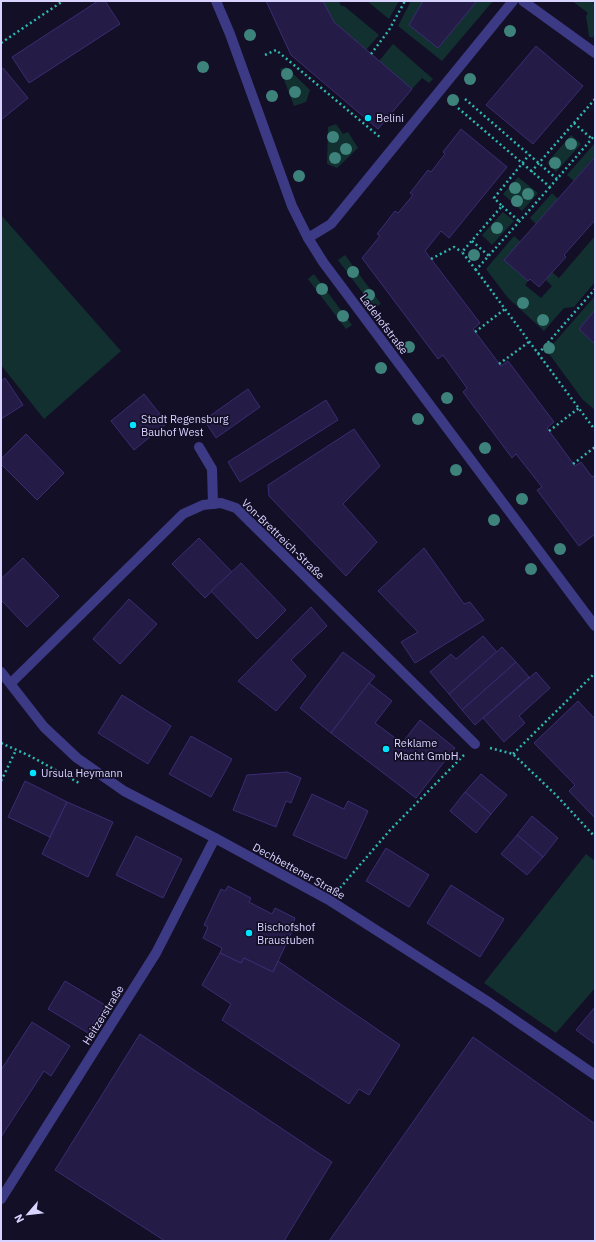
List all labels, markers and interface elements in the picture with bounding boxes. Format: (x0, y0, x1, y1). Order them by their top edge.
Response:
place label: Belini (376, 111, 404, 125)
marker: Belini (363, 113, 373, 123)
street label: Ladehofstraße (357, 291, 411, 357)
place label: Stadt Regensburg Bauhof West (141, 412, 229, 439)
marker: Stadt Regensburg Bauhof West (128, 420, 138, 430)
street label: Von-Brettreich-Straße (239, 496, 327, 582)
place label: Reklame Macht GmbH (394, 736, 458, 763)
marker: Reklame Macht GmbH (381, 744, 391, 754)
place label: Ursula Heymann (41, 766, 123, 780)
marker: Ursula Heymann (28, 768, 38, 778)
street label: Dechbettener Straße (250, 840, 348, 902)
place label: Bischofshof Braustuben (257, 920, 315, 947)
marker: Bischofshof Braustuben (244, 928, 254, 938)
street label: Heitzerstraße (79, 983, 127, 1047)
north arrow (8, 1194, 48, 1234)
text: N (11, 1212, 27, 1225)

